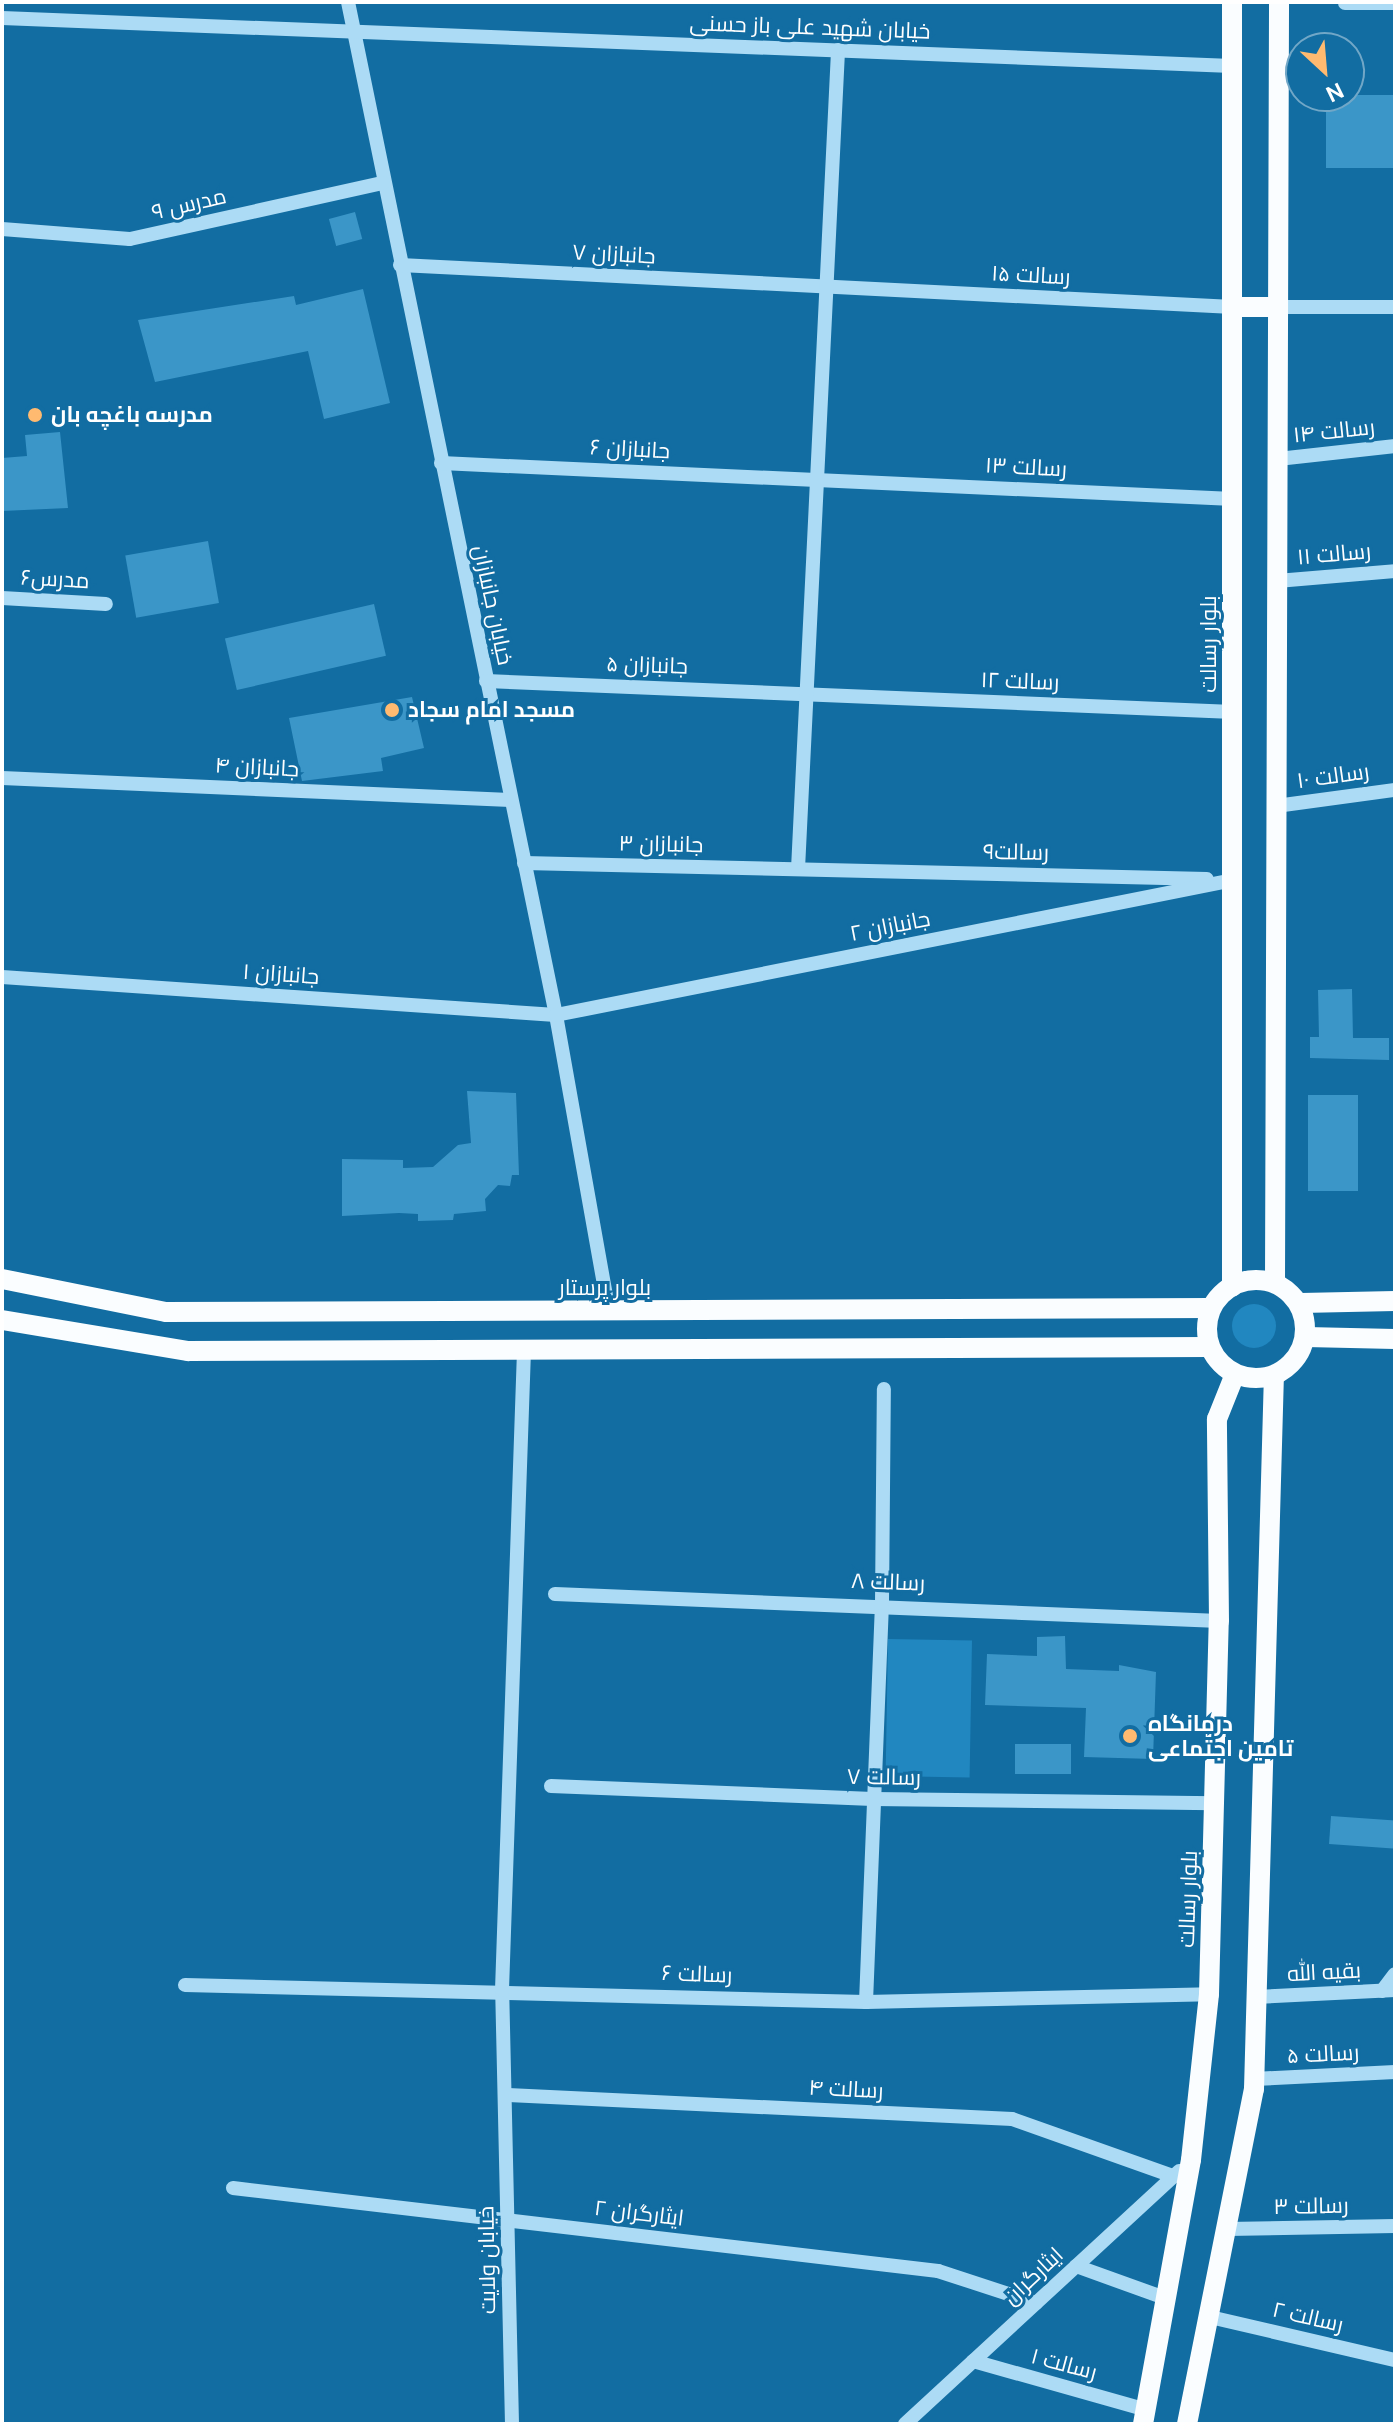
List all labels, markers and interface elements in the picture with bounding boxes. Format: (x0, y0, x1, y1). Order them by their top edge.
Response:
street label: خیابان شهید علی باز حسنی (689, 10, 931, 44)
north arrow (1285, 32, 1365, 112)
text: N (1321, 76, 1348, 109)
street label: مدرس ۹ (149, 183, 229, 225)
street label: جانبازان ۷ (572, 239, 656, 269)
street label: رسالت ۱۵ (991, 260, 1071, 290)
place label: مدرسه باغچه بان (51, 402, 213, 428)
marker: مدرسه باغچه بان (26, 406, 44, 424)
street label: رسالت ۱۴ (1292, 414, 1376, 448)
street label: جانبازان ۶ (589, 434, 671, 464)
street label: رسالت ۱۳ (984, 452, 1068, 482)
street label: رسالت ۱۱ (1296, 538, 1372, 570)
street label: خیابان جانبازان (467, 543, 519, 667)
street label: مدرس۶ (20, 564, 90, 594)
street label: بلوار رسالت (1196, 595, 1222, 693)
street label: جانبازان ۵ (606, 650, 688, 680)
street label: رسالت ۱۲ (980, 666, 1060, 696)
place label: مسجد امام سجاد (408, 697, 575, 723)
marker: مسجد امام سجاد (383, 701, 401, 719)
street label: جانبازان ۴ (214, 752, 300, 782)
street label: رسالت ۱۰ (1295, 758, 1371, 794)
street label: جانبازان ۳ (618, 830, 704, 858)
street label: رسالت۹ (983, 838, 1049, 866)
street label: جانبازان ۲ (848, 905, 932, 947)
street label: جانبازان ۱ (242, 958, 320, 990)
street label: بلوار پرستار (559, 1275, 651, 1301)
street label: رسالت ۸ (851, 1568, 925, 1596)
place label: درمانگاه تامین اجتماعی (1148, 1710, 1293, 1762)
marker: درمانگاه تامین اجتماعی (1119, 1725, 1141, 1747)
street label: رسالت ۷ (847, 1763, 921, 1791)
street label: بلوار رسالت (1173, 1850, 1203, 1948)
street label: بقیه الله (1286, 1957, 1362, 1987)
street label: رسالت ۶ (661, 1960, 733, 1988)
street label: رسالت ۵ (1286, 2039, 1360, 2069)
street label: رسالت ۴ (808, 2074, 884, 2104)
street label: رسالت ۳ (1273, 2192, 1349, 2220)
street label: ایثارگران ۲ (593, 2194, 685, 2232)
street label: خیابان ولایت (473, 2206, 501, 2314)
street label: ایثارگران (997, 2242, 1069, 2310)
street label: رسالت ۲ (1270, 2296, 1346, 2338)
street label: رسالت ۱ (1028, 2343, 1100, 2385)

